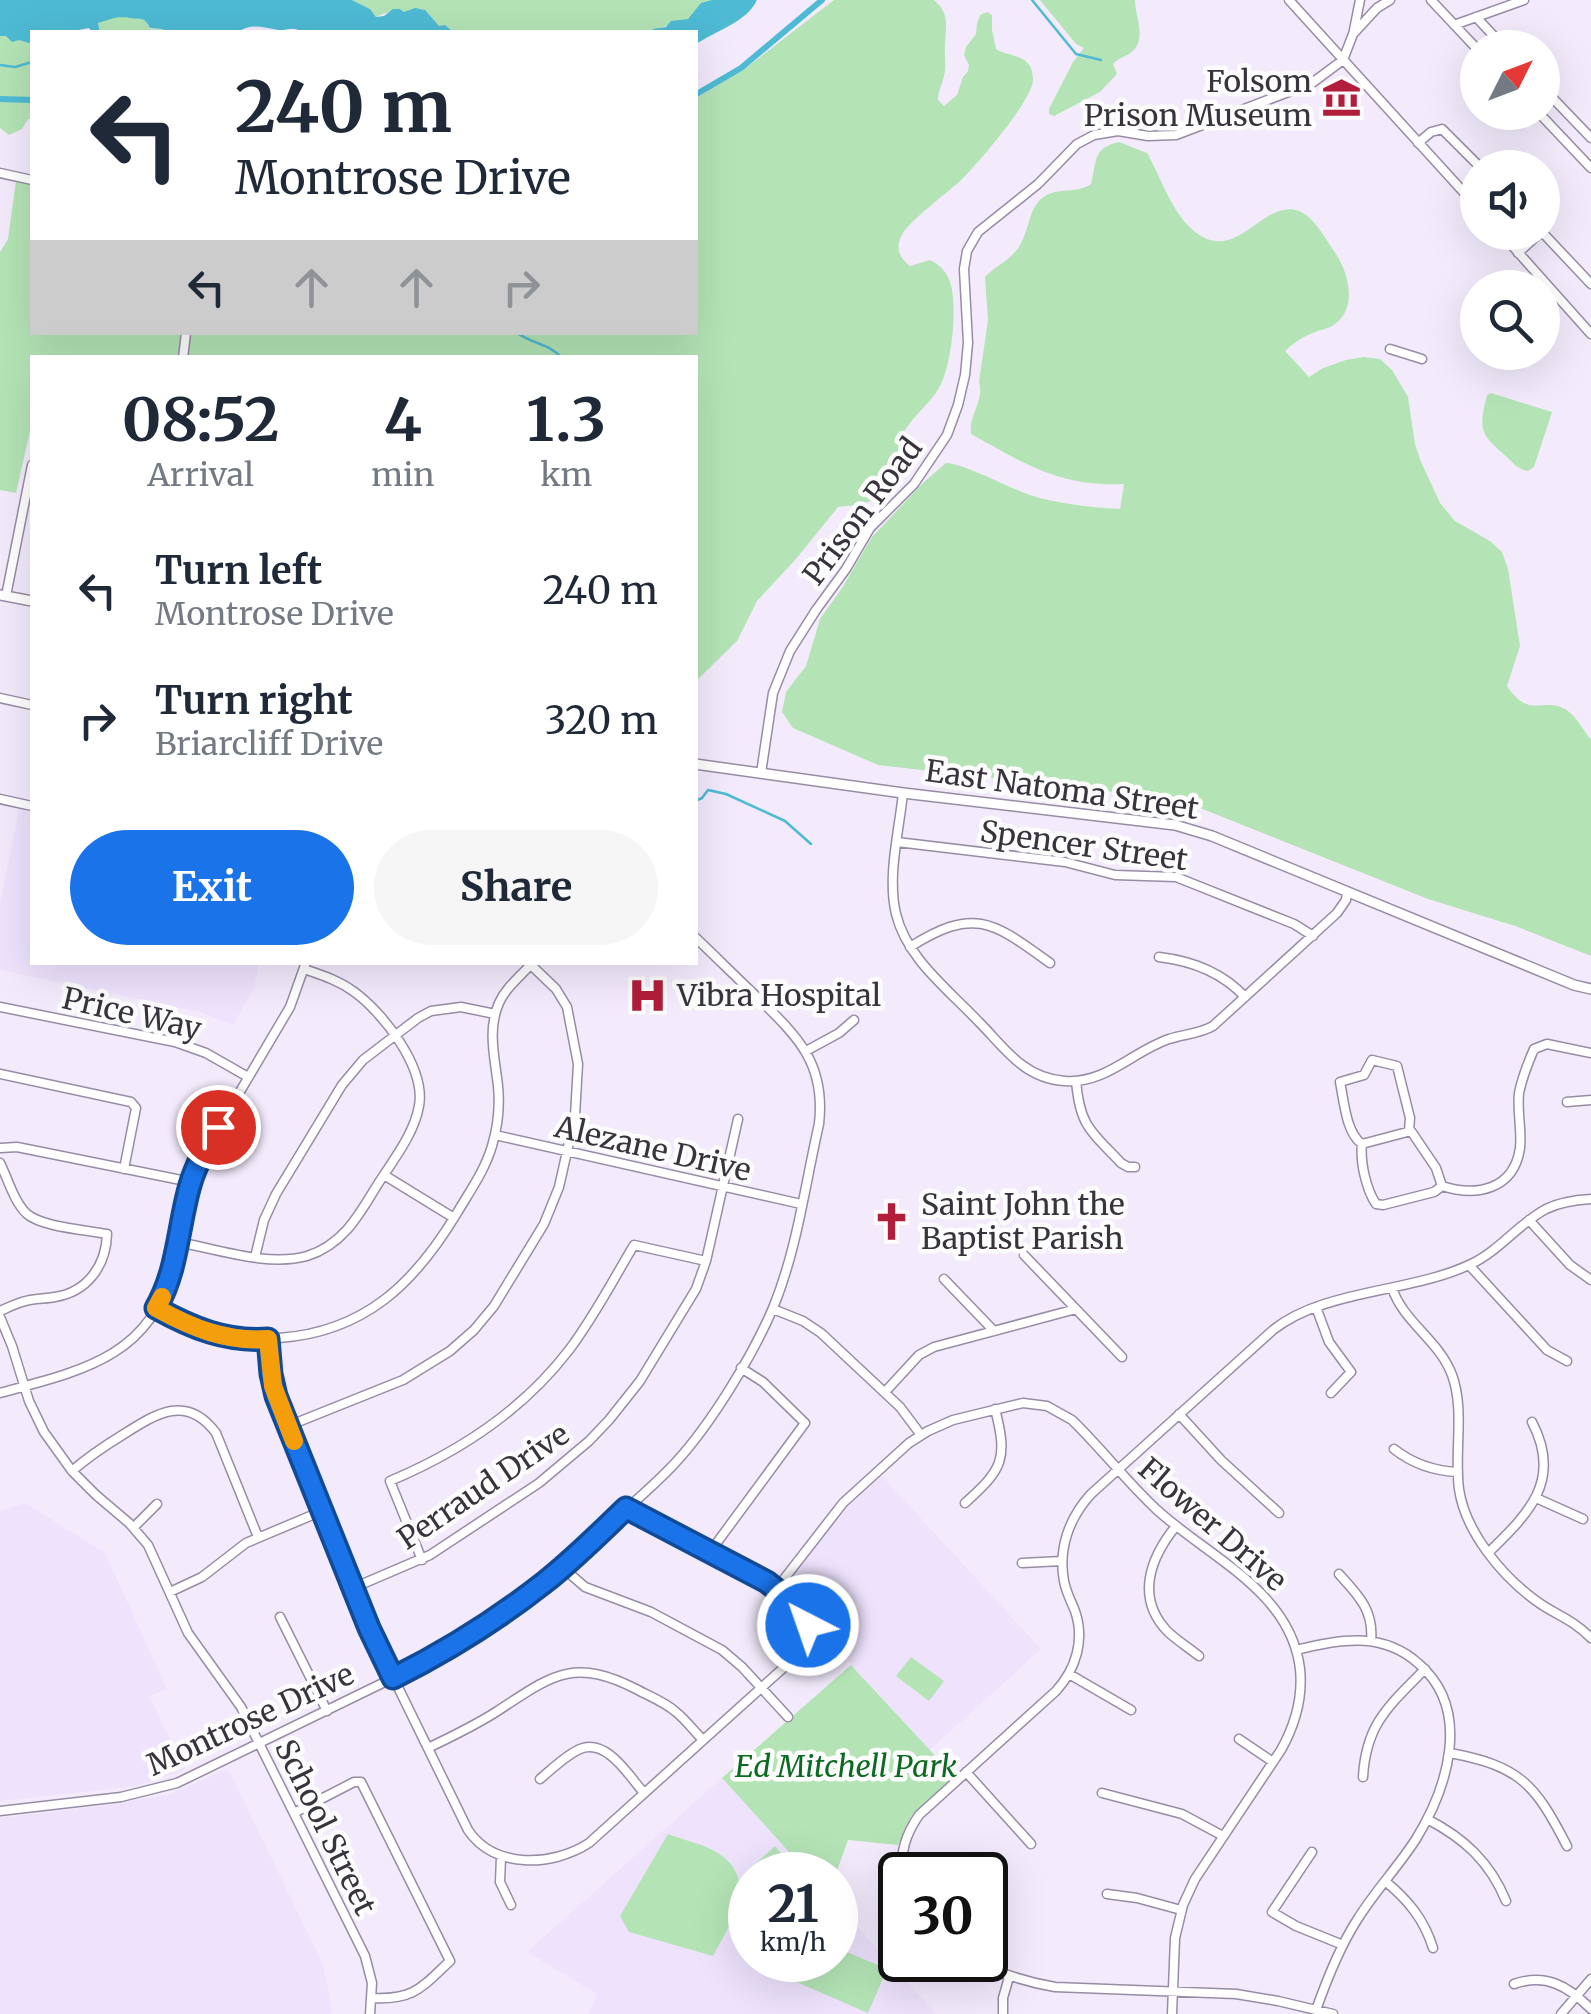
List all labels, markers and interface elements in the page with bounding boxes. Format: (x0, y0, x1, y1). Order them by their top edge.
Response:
north arrow (1460, 30, 1560, 130)
map controls (1460, 30, 1560, 370)
place label: Folsom Prison Museum (1084, 62, 1312, 134)
text: 240 m (235, 63, 452, 151)
icon: left (70, 70, 200, 200)
museum icon: Folsom Prison Museum (1321, 77, 1363, 119)
text: Montrose Drive (235, 150, 571, 206)
button: sound (1460, 150, 1560, 250)
icon: left (179, 260, 234, 315)
icon: ahead (284, 260, 339, 315)
icon: ahead (389, 260, 444, 315)
icon: right (494, 260, 549, 315)
button: search (1460, 270, 1560, 370)
text: 08:52 (122, 382, 279, 457)
text: 4 (384, 382, 422, 457)
text: 1.3 (526, 382, 606, 457)
street label: Prison Road (794, 430, 930, 592)
text: Arrival (147, 455, 254, 495)
text: min (371, 455, 435, 495)
text: km (540, 455, 592, 495)
text: Turn left (155, 547, 322, 594)
icon: left (70, 563, 125, 618)
text: 240 m (542, 567, 658, 614)
text: Montrose Drive (155, 594, 394, 634)
text: Turn right (155, 677, 353, 724)
icon: right (70, 693, 125, 748)
text: 320 m (544, 697, 658, 744)
text: Briarcliff Drive (155, 724, 383, 764)
street label: East Natoma Street (923, 751, 1202, 827)
street label: Spencer Street (978, 812, 1190, 878)
button: Exit (70, 830, 354, 945)
button: Share (374, 830, 658, 945)
hospital icon: Vibra Hospital (626, 974, 668, 1016)
place label: Vibra Hospital (676, 976, 881, 1014)
street label: Price Way (59, 979, 206, 1048)
pin (176, 1085, 261, 1170)
icon: arrive (191, 1100, 246, 1155)
street label: Alezane Drive (550, 1107, 755, 1189)
place label: Saint John the Baptist Parish (921, 1185, 1125, 1257)
church icon: Saint John the Baptist Parish (870, 1200, 912, 1242)
street label: Perraud Drive (390, 1415, 576, 1557)
street label: Flower Drive (1131, 1449, 1295, 1599)
position arrow (756, 1573, 860, 1677)
street label: Montrose Drive (141, 1654, 359, 1784)
street label: School Street (267, 1733, 385, 1921)
park label: Ed Mitchell Park (735, 1747, 958, 1785)
speed limit sign: 30 (878, 1852, 1008, 1982)
text: 21 (767, 1873, 819, 1936)
text: km/h (760, 1926, 826, 1958)

